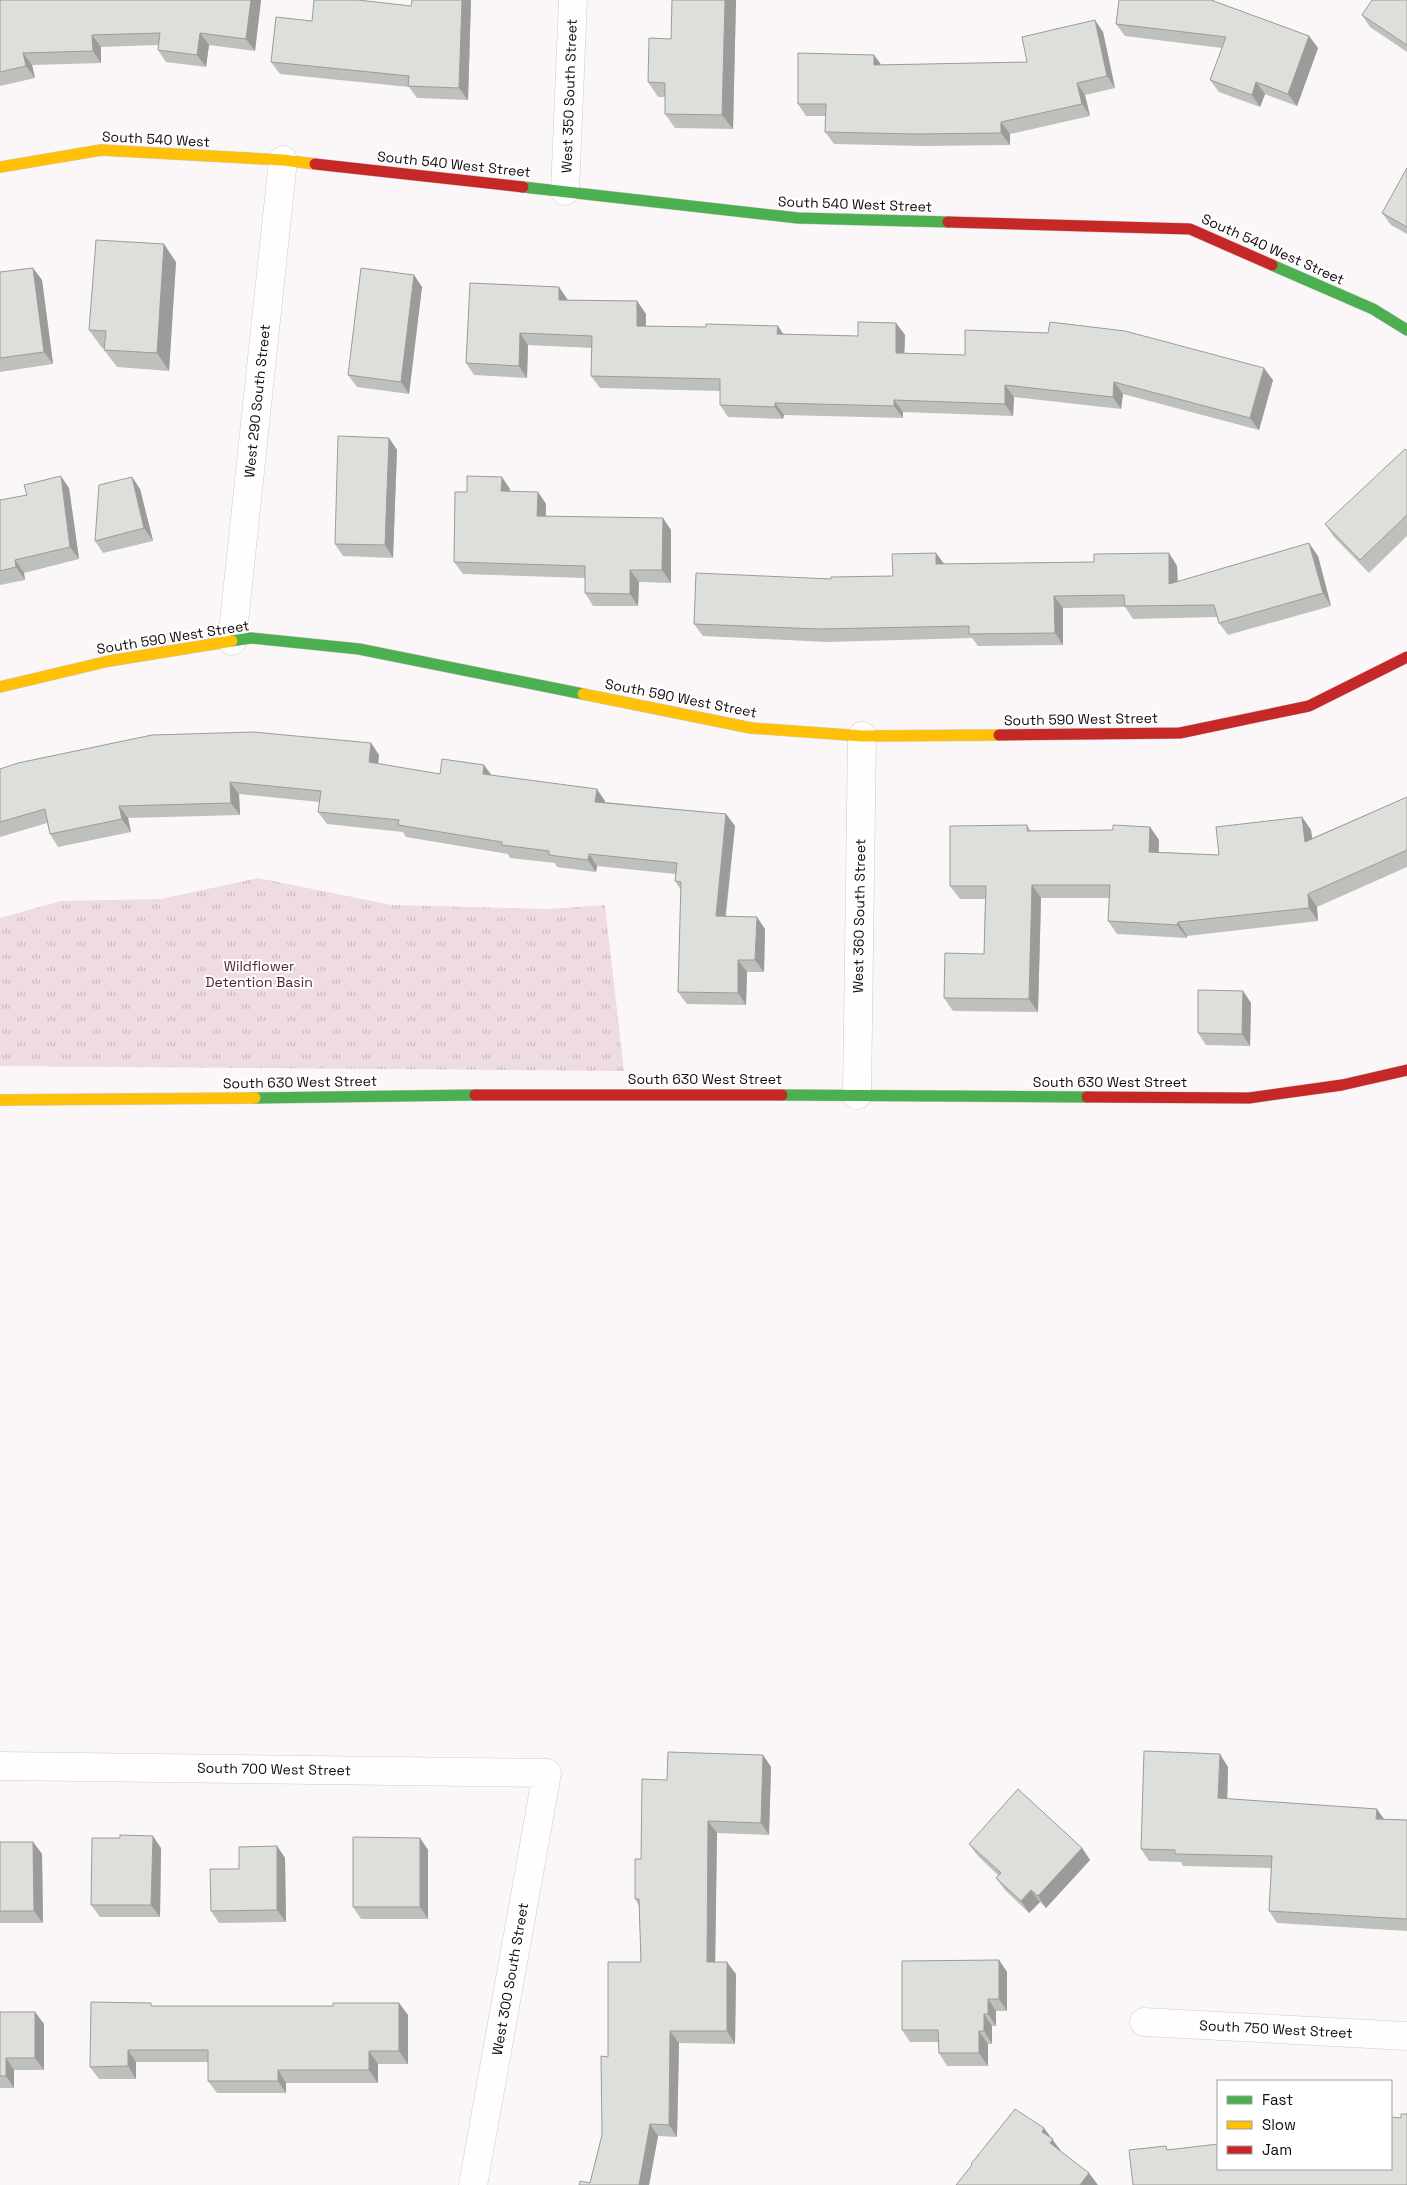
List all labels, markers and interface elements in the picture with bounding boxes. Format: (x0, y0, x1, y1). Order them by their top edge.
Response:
street label: West 350 South Street (557, 19, 581, 173)
street label: South 540 West (102, 127, 210, 151)
street label: South 540 West Street (376, 147, 532, 181)
street label: South 540 West Street (778, 192, 932, 216)
street label: South 540 West Street (1199, 209, 1347, 289)
street label: West 290 South Street (240, 323, 274, 479)
street label: South 590 West Street (95, 616, 251, 658)
street label: South 590 West Street (604, 674, 758, 722)
street label: South 590 West Street (1004, 709, 1158, 729)
street label: West 360 South Street (849, 839, 869, 993)
park label: Wildflower Detention Basin (205, 957, 313, 991)
street label: South 630 West Street (628, 1070, 782, 1088)
street label: South 630 West Street (223, 1072, 377, 1092)
street label: South 630 West Street (1033, 1073, 1187, 1091)
street label: South 700 West Street (197, 1759, 351, 1779)
street label: West 300 South Street (488, 1901, 532, 2057)
street label: South 750 West Street (1199, 2016, 1353, 2042)
legend (1217, 2080, 1392, 2170)
text: Fast (1262, 2090, 1293, 2109)
text: Slow (1262, 2115, 1296, 2134)
text: Jam (1262, 2140, 1292, 2159)

